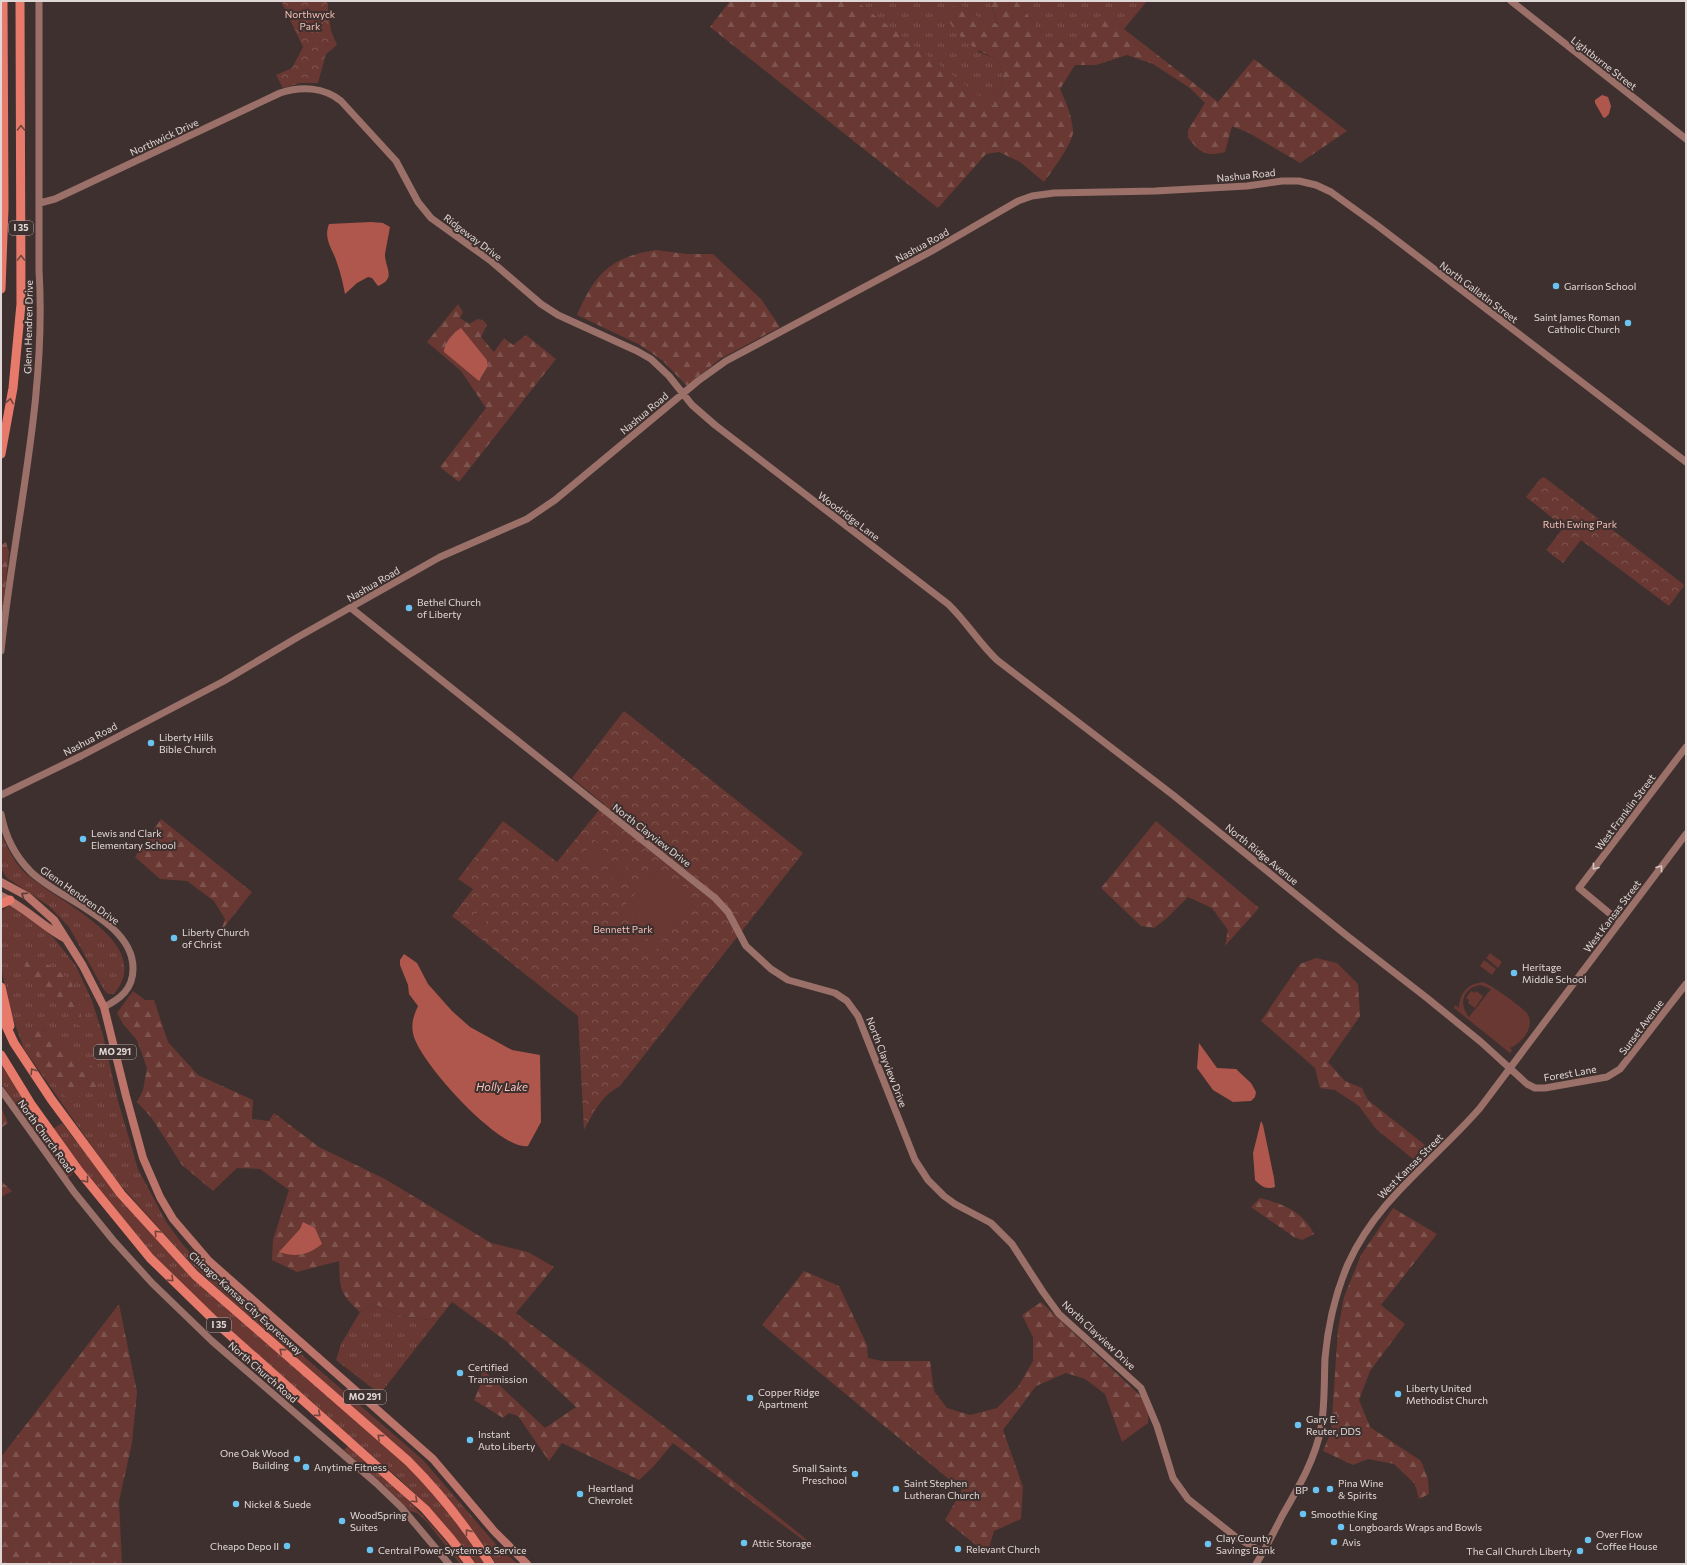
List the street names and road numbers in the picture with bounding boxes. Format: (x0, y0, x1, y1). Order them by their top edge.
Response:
street label: Lightburne Street (1569, 34, 1639, 92)
street label: Northwick Drive (128, 116, 200, 158)
street label: Nashua Road (1216, 166, 1276, 184)
street label: Ridgeway Drive (442, 211, 504, 263)
road number: I 35 (9, 221, 33, 235)
street label: Nashua Road (893, 225, 951, 265)
street label: North Gallatin Street (1438, 259, 1520, 325)
street label: Glenn Hendren Drive (21, 280, 35, 374)
street label: Nashua Road (617, 389, 671, 437)
street label: Woodridge Lane (816, 489, 882, 543)
street label: Nashua Road (344, 564, 402, 604)
street label: Nashua Road (61, 720, 119, 758)
street label: West Franklin Street (1592, 772, 1658, 852)
street label: North Clayview Drive (611, 801, 693, 869)
street label: North Ridge Avenue (1223, 821, 1301, 887)
street label: Glenn Hendren Drive (38, 863, 122, 927)
street label: West Kansas Street (1581, 877, 1643, 955)
street label: Sunset Avenue (1616, 997, 1666, 1057)
street label: North Clayview Drive (864, 1015, 910, 1109)
road number: MO 291 (94, 1045, 136, 1059)
street label: Forest Lane (1543, 1062, 1597, 1084)
street label: North Church Road (16, 1097, 77, 1175)
street label: West Kansas Street (1375, 1131, 1445, 1201)
street label: Chicago-Kansas City Expressway (187, 1249, 305, 1357)
street label: North Clayview Drive (1060, 1298, 1138, 1372)
road number: I 35 (207, 1318, 231, 1332)
street label: North Church Road (226, 1339, 300, 1405)
road number: MO 291 (344, 1390, 386, 1404)

